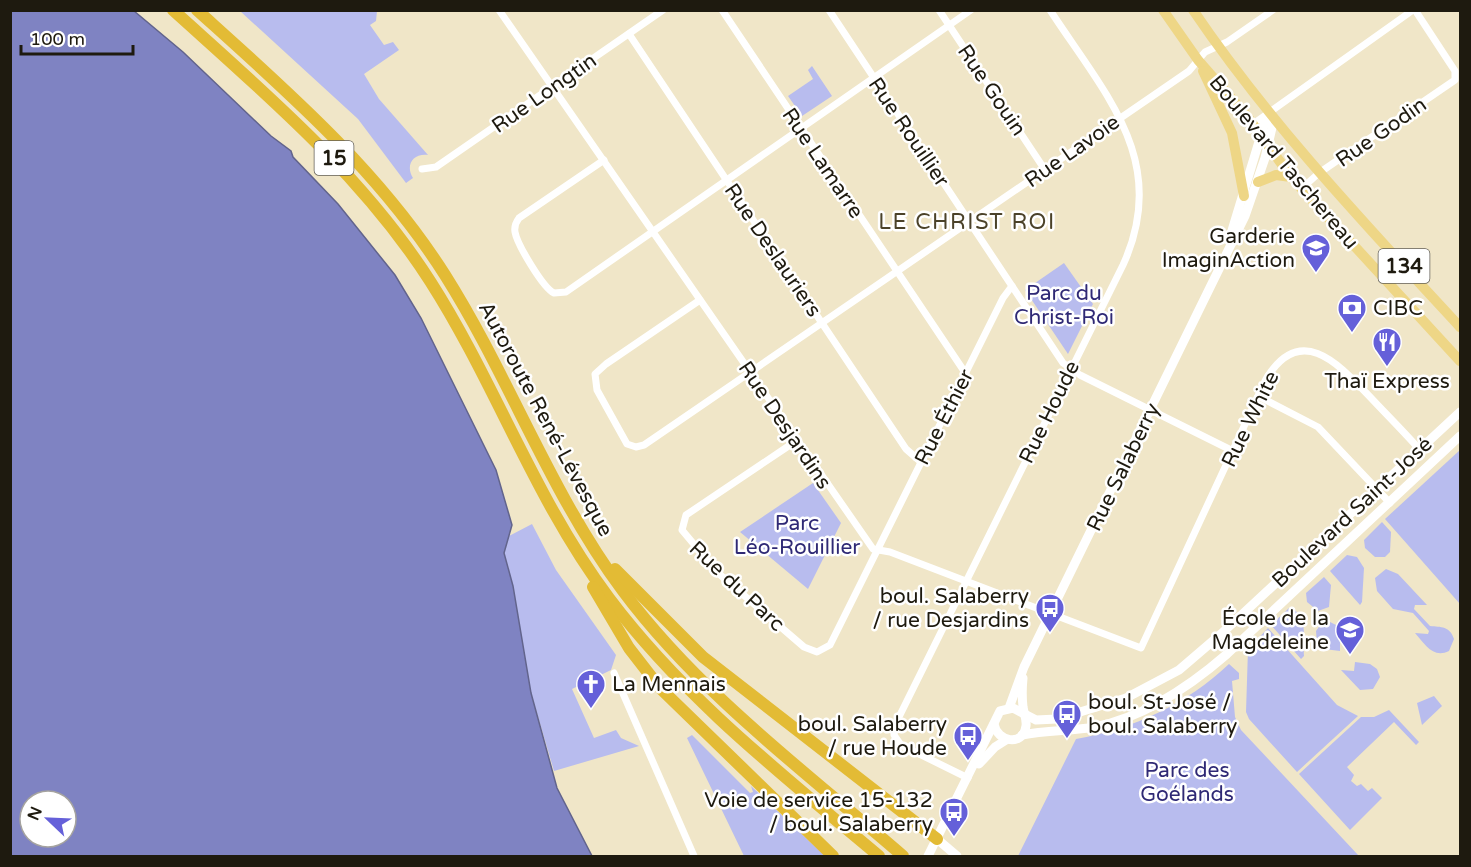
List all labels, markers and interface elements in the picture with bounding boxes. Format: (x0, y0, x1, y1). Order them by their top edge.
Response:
scale bar (21, 18, 134, 56)
text: 100 m (30, 28, 85, 50)
street label: Rue Gouin (952, 40, 1031, 141)
street label: Rue Longtin (487, 48, 601, 139)
street label: Boulevard Taschereau (1204, 70, 1364, 254)
street label: Rue Rouillier (863, 73, 954, 192)
street label: Rue Godin (1331, 92, 1431, 173)
street label: Rue Lamarre (777, 103, 869, 223)
street label: Rue Lavoie (1020, 110, 1124, 193)
road number: 15 (314, 141, 354, 175)
street label: Rue Deslauriers (719, 179, 826, 322)
district label: LE CHRIST ROI (878, 209, 1056, 235)
place label: Garderie ImaginAction (1162, 224, 1295, 273)
school or university icon: Garderie ImaginAction (1300, 232, 1332, 274)
road number: 134 (1378, 249, 1430, 283)
park label: Parc du Christ-Roi (1014, 281, 1114, 330)
bank icon: CIBC (1336, 292, 1368, 334)
place label: CIBC (1373, 296, 1423, 321)
street label: Autoroute René-Lévesque (473, 298, 618, 541)
restaurant icon: Thaï Express (1371, 326, 1403, 368)
street label: Rue Desjardins (733, 357, 837, 494)
street label: Rue Houde (1014, 357, 1085, 468)
street label: Rue Éthier (910, 365, 979, 469)
street label: Rue White (1216, 367, 1285, 471)
place label: Thaï Express (1324, 369, 1450, 394)
street label: Rue Salaberry (1082, 399, 1165, 535)
street label: Boulevard Saint-José (1267, 432, 1438, 593)
park label: Parc Léo-Rouillier (734, 511, 860, 560)
street label: Rue du Parc (684, 536, 789, 637)
place label: boul. Salaberry / rue Desjardins (873, 584, 1029, 633)
bus stop icon: boul. Salaberry / rue Desjardins (1034, 592, 1066, 634)
place label: École de la Magdeleine (1212, 606, 1329, 655)
school or university icon: École de la Magdeleine (1334, 614, 1366, 656)
church icon: La Mennais (575, 668, 607, 710)
place label: La Mennais (612, 672, 726, 697)
place label: boul. St-José / boul. Salaberry (1088, 690, 1237, 739)
bus stop icon: boul. St-José / boul. Salaberry (1051, 698, 1083, 740)
place label: boul. Salaberry / rue Houde (798, 712, 947, 761)
bus stop icon: boul. Salaberry / rue Houde (952, 720, 984, 762)
park label: Parc des Goélands (1140, 758, 1234, 807)
place label: Voie de service 15-132 / boul. Salaberry (704, 788, 933, 837)
north arrow (18, 789, 78, 849)
bus stop icon: Voie de service 15-132 / boul. Salaberry (938, 796, 970, 838)
text: N (23, 804, 47, 823)

